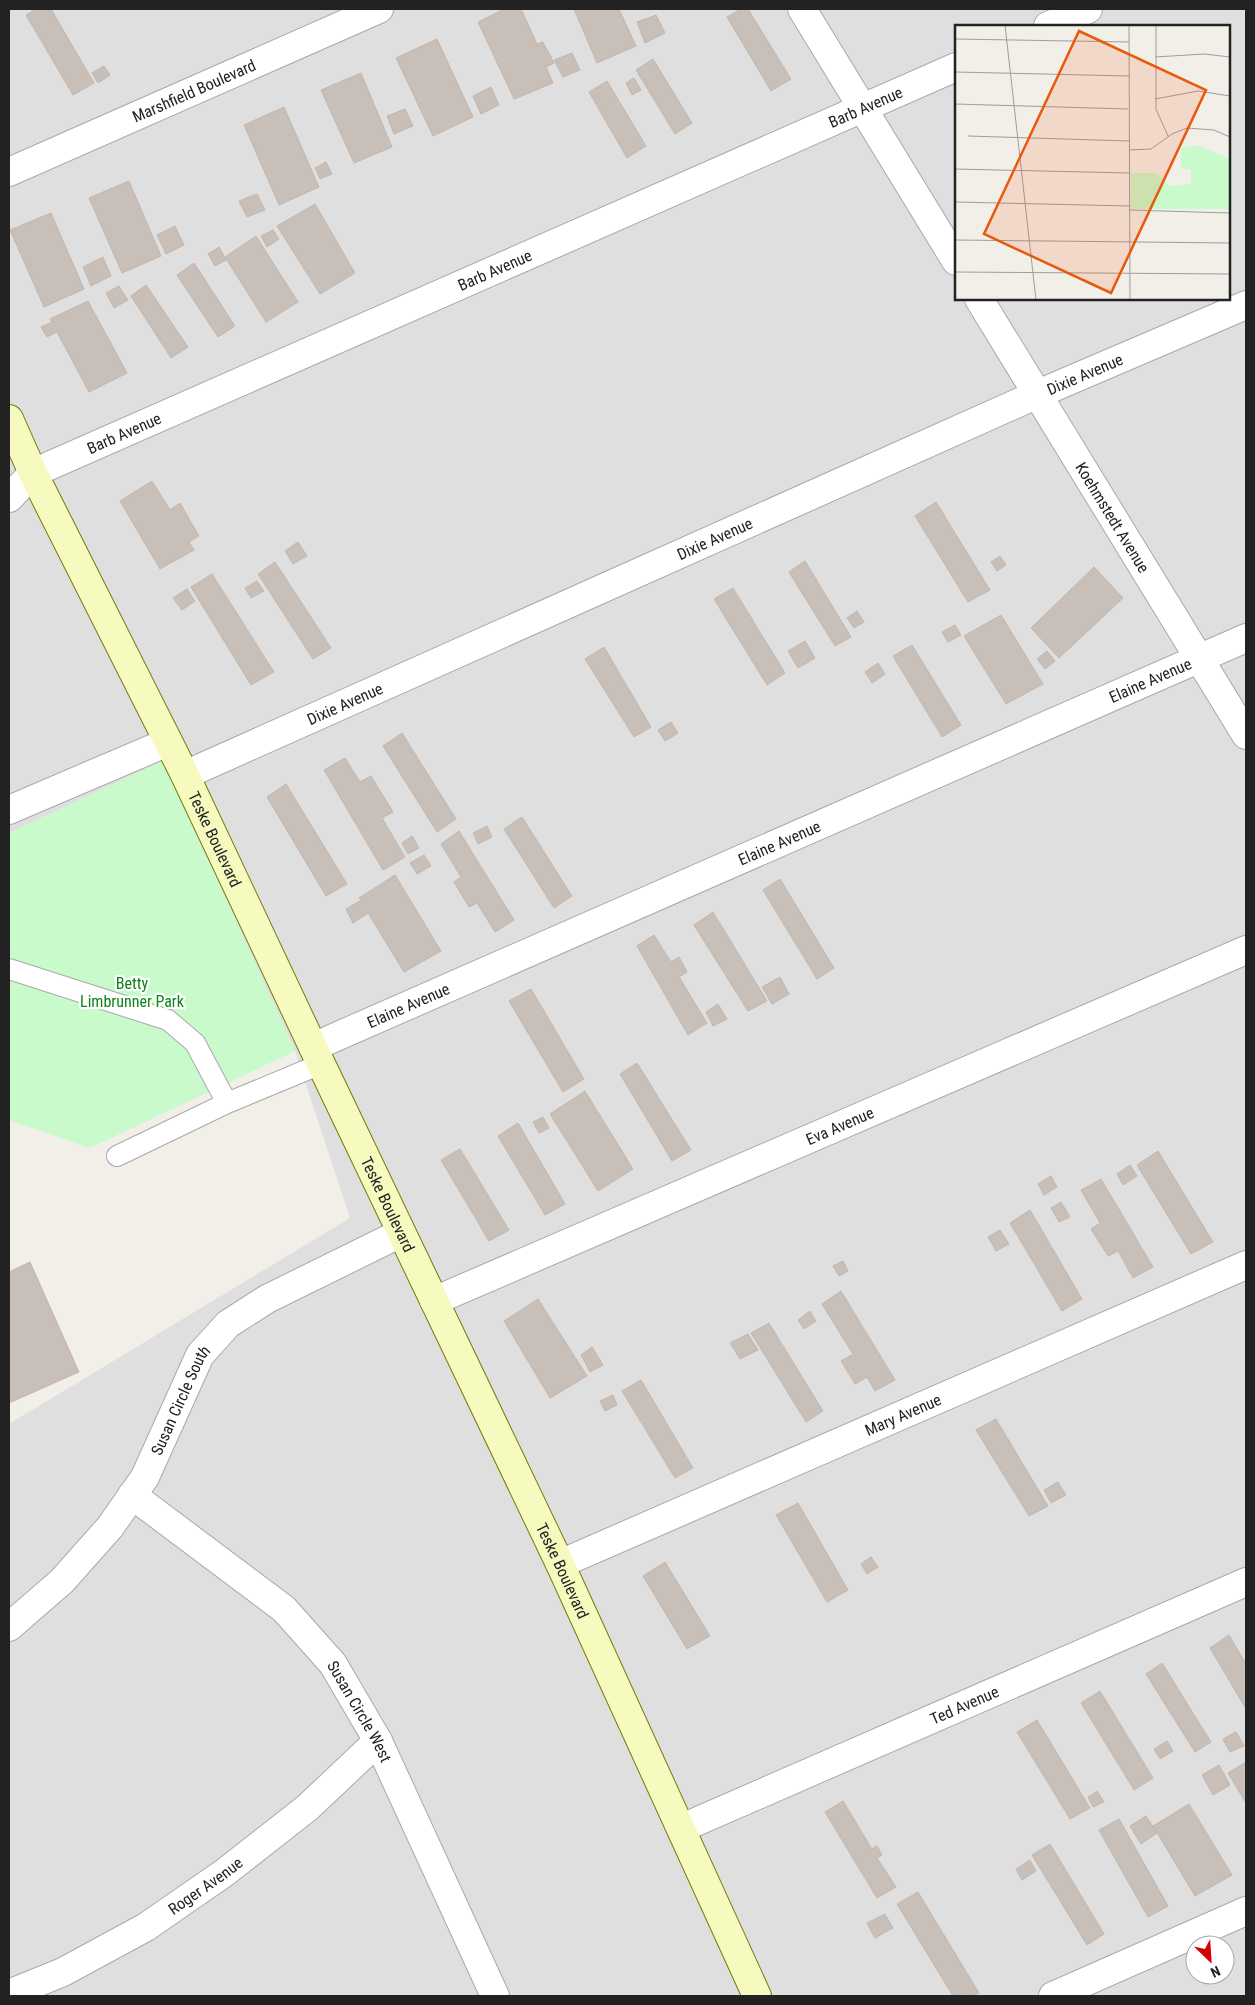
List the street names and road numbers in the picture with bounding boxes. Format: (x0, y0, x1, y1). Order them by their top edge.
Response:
street label: Marshfield Boulevard (129, 55, 259, 126)
street label: Barb Avenue (825, 82, 905, 131)
street label: Barb Avenue (455, 245, 535, 295)
street label: Dixie Avenue (1044, 349, 1126, 399)
street label: Barb Avenue (84, 408, 164, 458)
street label: Koehmstedt Avenue (1072, 459, 1154, 576)
street label: Dixie Avenue (674, 513, 755, 564)
street label: Elaine Avenue (1106, 654, 1194, 706)
street label: Dixie Avenue (304, 678, 386, 729)
street label: Teske Boulevard (185, 788, 246, 890)
street label: Elaine Avenue (735, 816, 823, 869)
street label: Elaine Avenue (364, 979, 452, 1032)
street label: Eva Avenue (803, 1103, 876, 1149)
street label: Teske Boulevard (357, 1154, 419, 1255)
street label: Susan Circle South (147, 1341, 214, 1458)
street label: Mary Avenue (862, 1390, 944, 1439)
street label: Teske Boulevard (532, 1520, 593, 1621)
street label: Susan Circle West (324, 1657, 396, 1765)
street label: Ted Avenue (927, 1682, 1001, 1728)
street label: Roger Avenue (164, 1853, 246, 1918)

